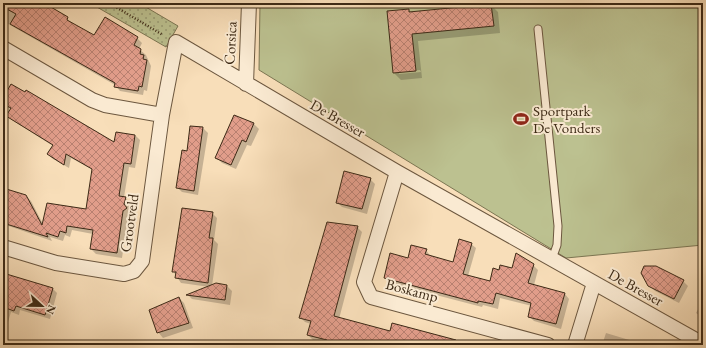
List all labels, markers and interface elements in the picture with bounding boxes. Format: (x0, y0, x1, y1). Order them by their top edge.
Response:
street label: Corsica (219, 21, 241, 65)
street label: De Bresser (307, 95, 369, 141)
place label: Sportpark De Vonders (533, 101, 601, 137)
sports icon: Sportpark De Vonders (512, 110, 530, 128)
street label: Grootveld (116, 192, 143, 253)
street label: De Bresser (605, 264, 667, 310)
street label: Boskamp (384, 274, 441, 306)
north arrow (22, 286, 62, 326)
text: N (43, 303, 59, 317)

